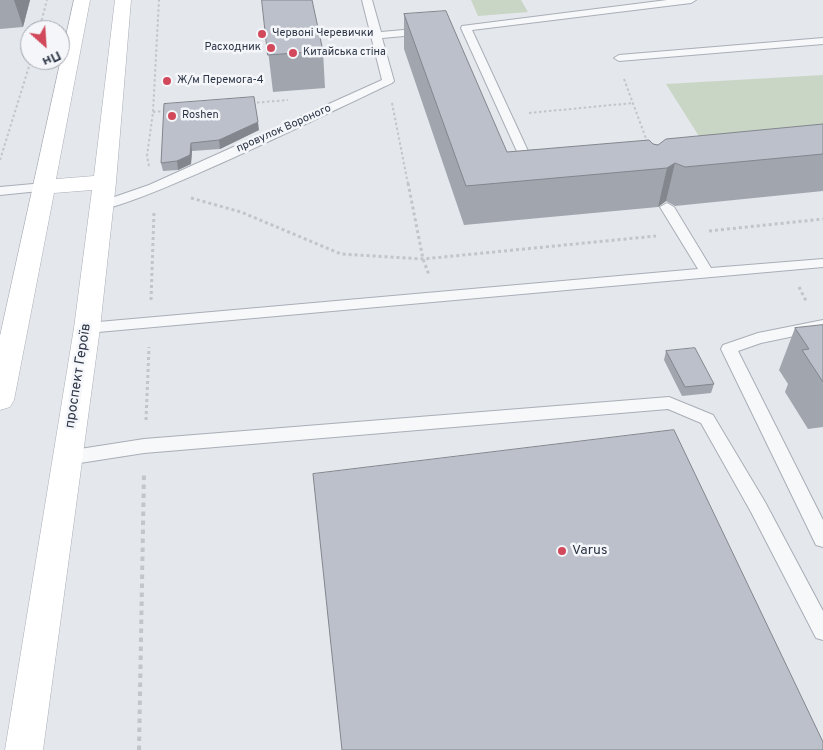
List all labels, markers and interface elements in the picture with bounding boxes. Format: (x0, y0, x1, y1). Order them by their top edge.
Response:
north arrow (20, 20, 70, 70)
place label: Червоні Черевички (272, 27, 374, 41)
marker: Червоні Черевички (256, 28, 268, 40)
place label: Расходник (205, 41, 261, 55)
marker: Расходник (265, 42, 277, 54)
text: Пн (39, 46, 64, 70)
place label: Китайська стіна (303, 46, 386, 60)
marker: Китайська стіна (287, 47, 299, 59)
place label: Ж/м Перемога-4 (177, 74, 264, 88)
marker: Ж/м Перемога-4 (161, 75, 173, 87)
street label: провулок Вороного (235, 102, 333, 156)
place label: Roshen (182, 109, 219, 123)
marker: Roshen (166, 110, 178, 122)
street label: проспект Героїв (62, 322, 96, 430)
place label: Varus (572, 543, 607, 559)
marker: Varus (556, 545, 568, 557)

